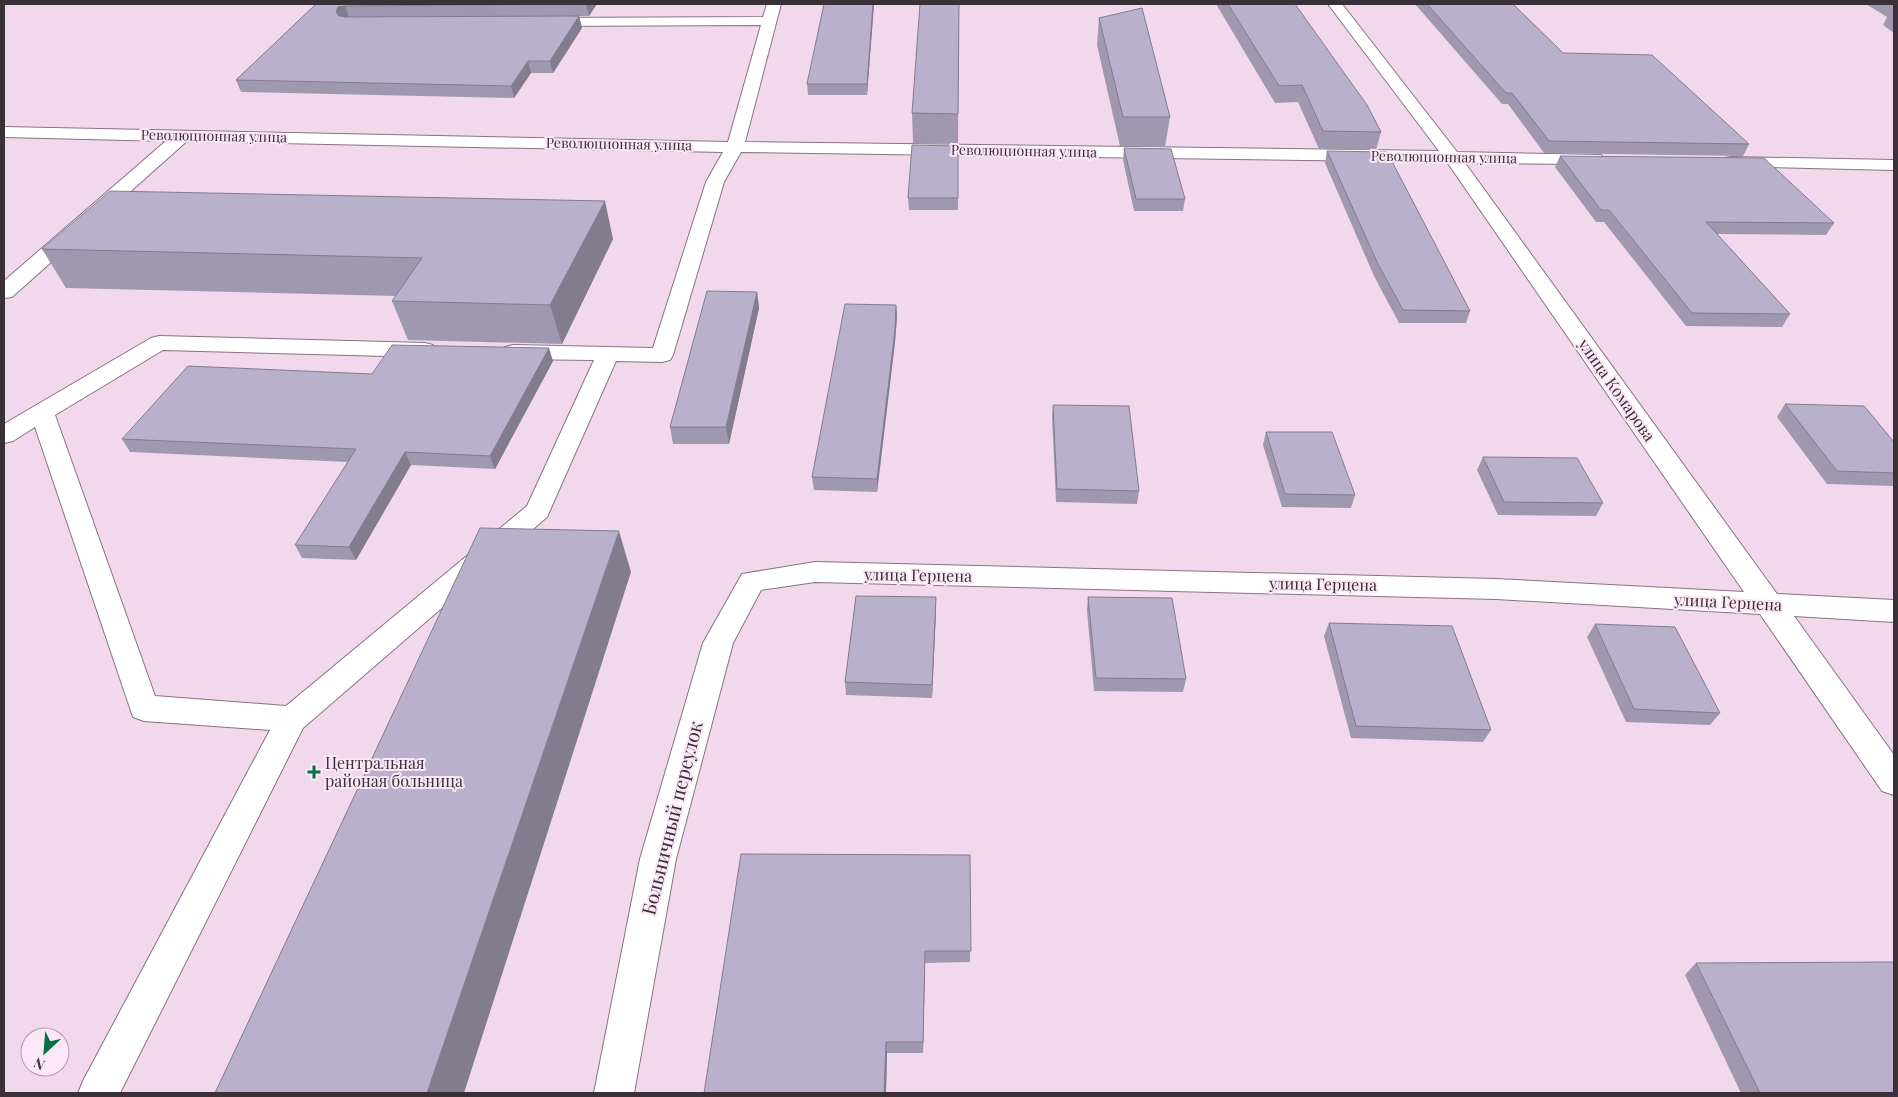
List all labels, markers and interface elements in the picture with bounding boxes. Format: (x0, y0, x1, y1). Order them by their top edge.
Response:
street label: Революционная улица (141, 125, 287, 146)
street label: Революционная улица (546, 133, 692, 154)
street label: Революционная улица (951, 140, 1097, 161)
street label: Революционная улица (1371, 146, 1517, 167)
street label: улица Комарова (1574, 333, 1661, 445)
street label: улица Герцена (863, 563, 972, 586)
street label: улица Герцена (1268, 572, 1377, 595)
street label: улица Герцена (1673, 588, 1783, 615)
street label: Больничный переулок (634, 718, 708, 918)
place label: Центральная районая больница (325, 752, 463, 791)
marker: Центральная районая больница (307, 765, 321, 779)
north arrow (20, 1027, 70, 1077)
text: N (30, 1053, 48, 1075)

